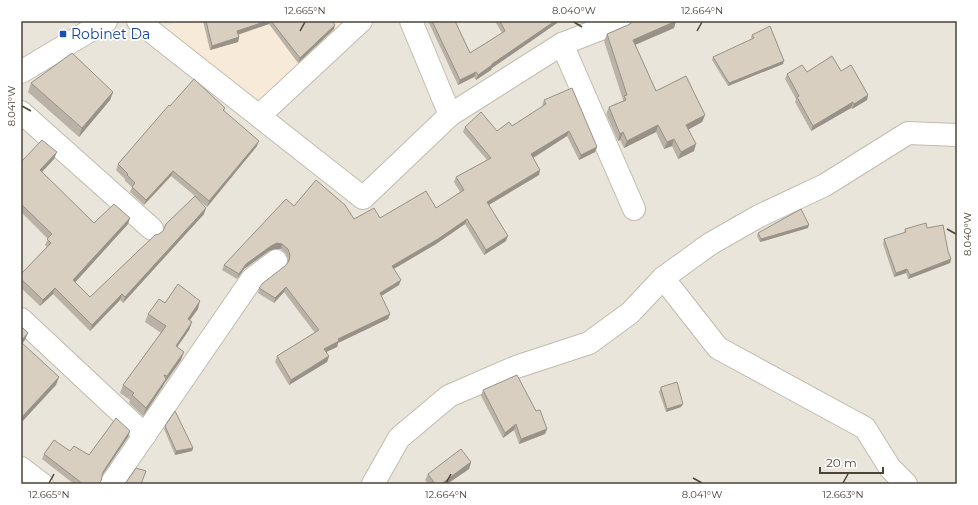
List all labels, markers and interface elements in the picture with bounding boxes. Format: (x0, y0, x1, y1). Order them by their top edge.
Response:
text: 12.665°N (284, 4, 326, 17)
text: 8.040°W (552, 4, 596, 17)
text: 12.664°N (681, 4, 723, 17)
place label: Robinet Da (71, 25, 150, 43)
marker: Robinet Da (58, 29, 68, 39)
text: 8.041°W (5, 86, 18, 126)
text: 8.040°W (961, 212, 974, 256)
scale bar (820, 449, 883, 475)
text: 20 m (826, 455, 857, 470)
text: 12.665°N (28, 488, 70, 501)
text: 12.664°N (425, 488, 467, 501)
text: 8.041°W (682, 488, 722, 501)
text: 12.663°N (822, 488, 864, 501)

